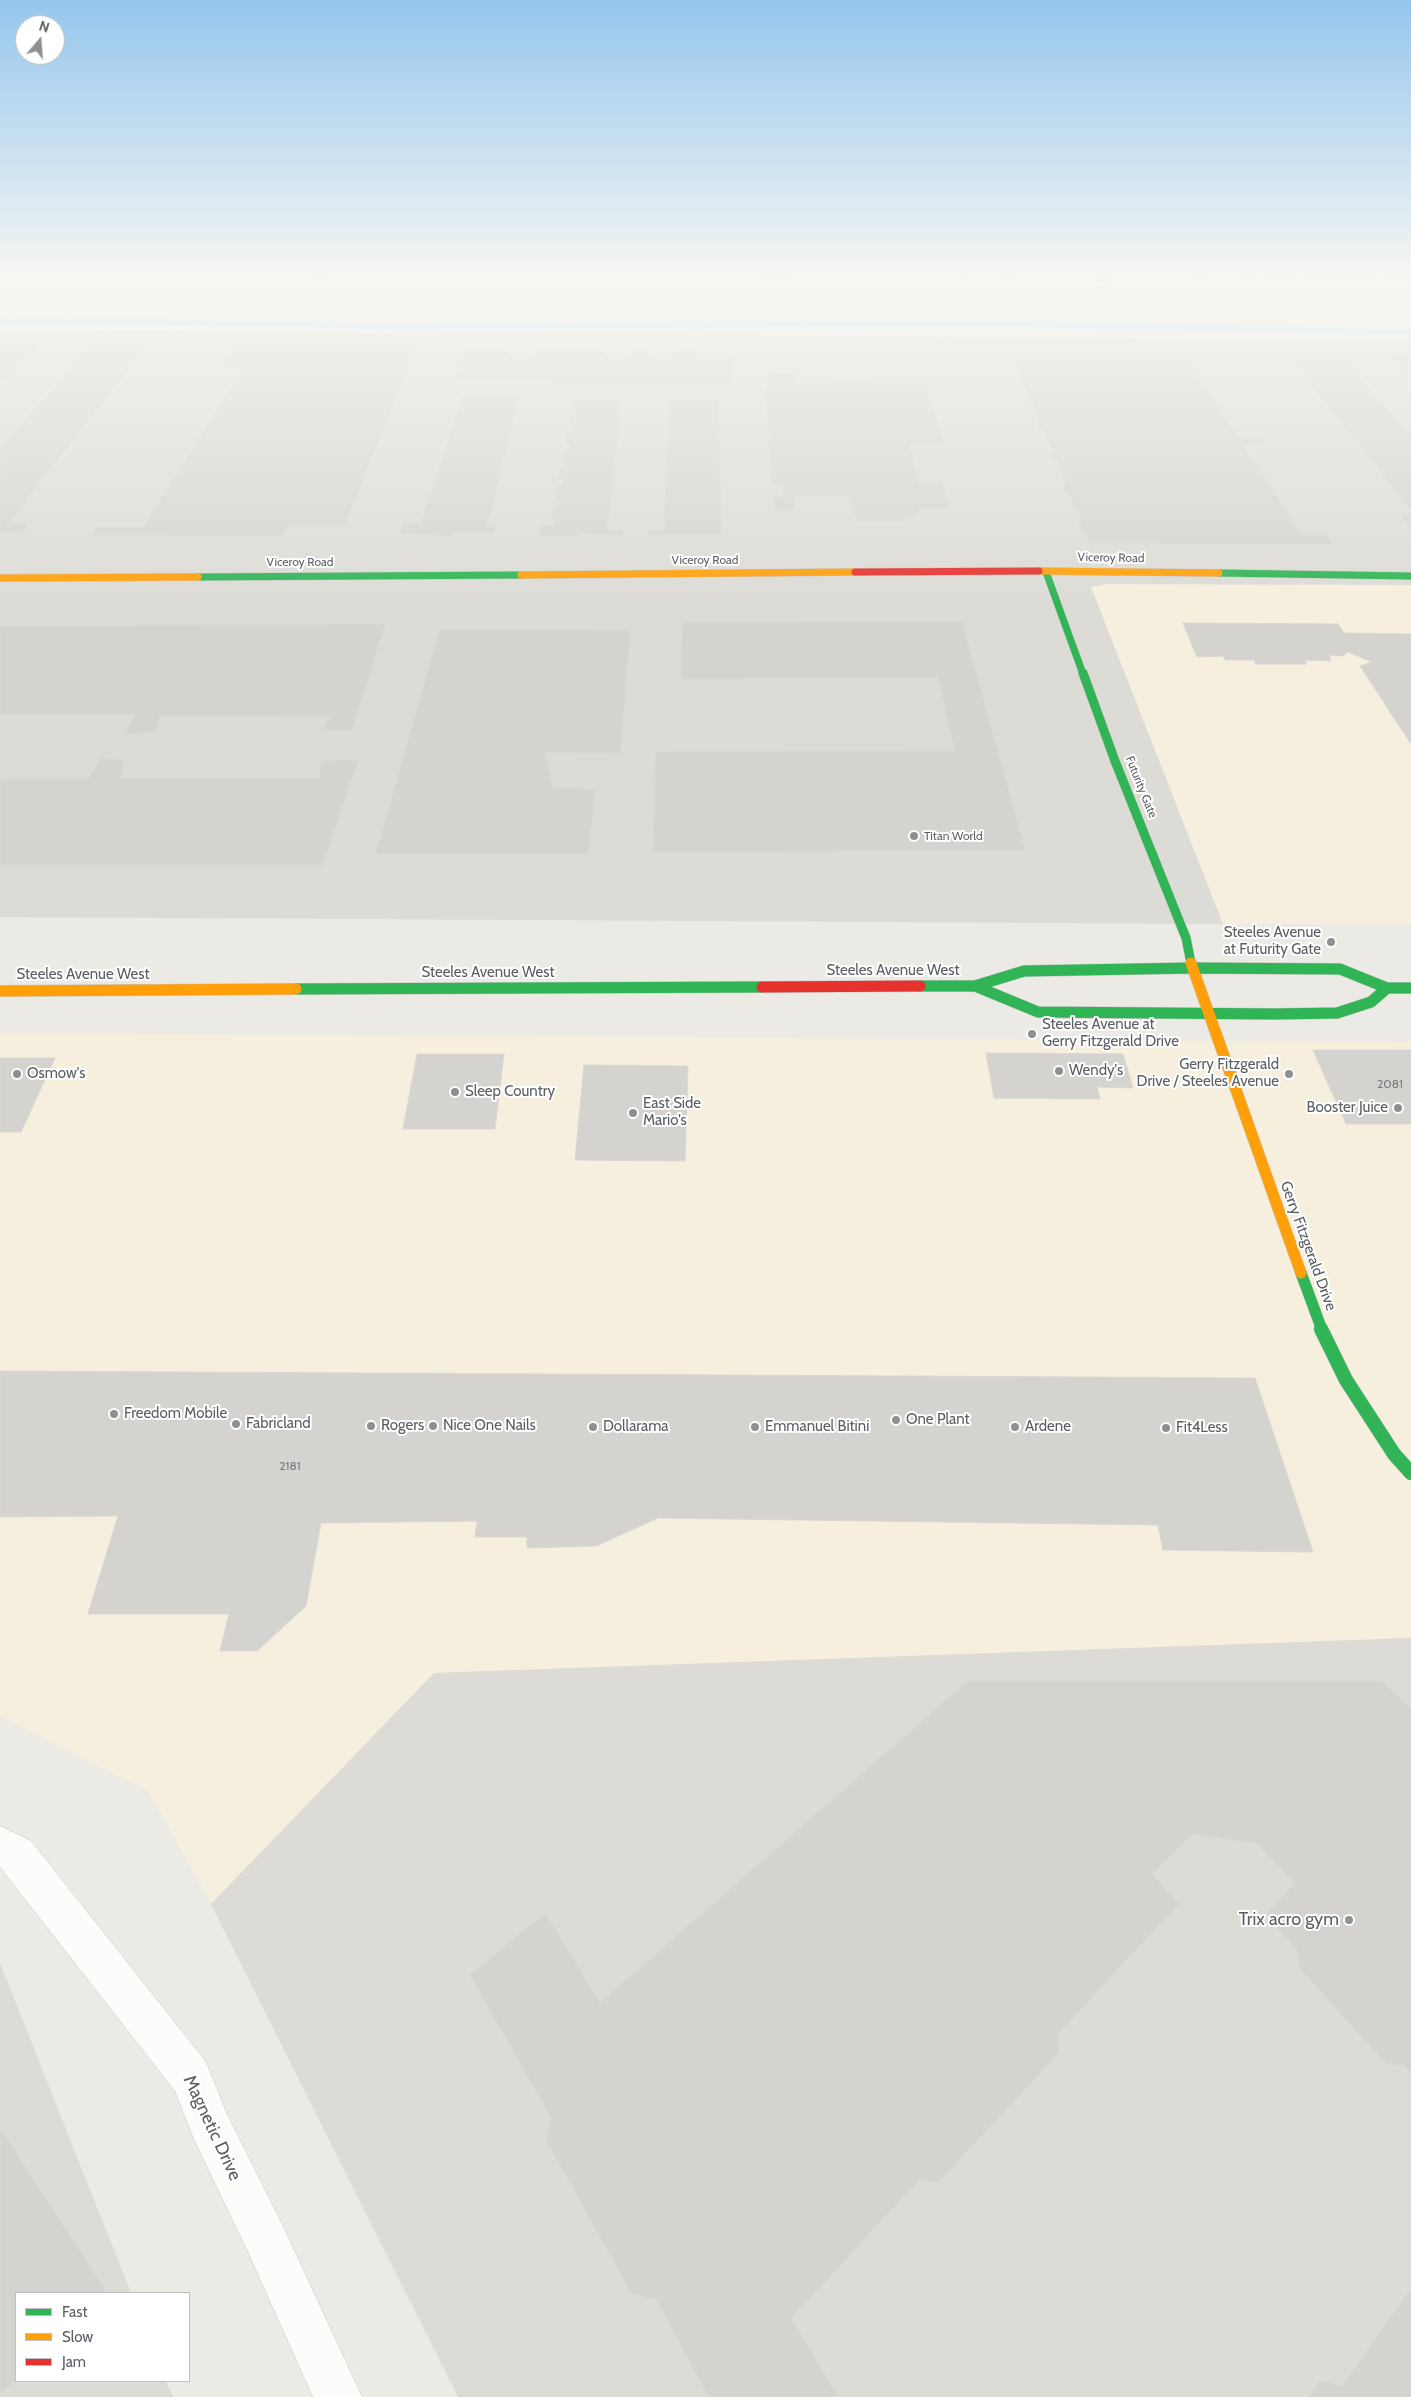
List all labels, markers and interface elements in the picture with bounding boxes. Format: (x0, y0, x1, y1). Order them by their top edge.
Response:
north arrow (15, 15, 65, 65)
text: N (37, 17, 52, 37)
street label: Viceroy Road (1077, 550, 1145, 566)
street label: Viceroy Road (672, 553, 738, 567)
street label: Viceroy Road (267, 555, 333, 569)
street label: Futurity Gate (1122, 754, 1160, 820)
place label: Titan World (924, 829, 983, 843)
marker: Titan World (908, 830, 920, 842)
place label: Steeles Avenue at Futurity Gate (1224, 924, 1321, 959)
marker: Steeles Avenue at Futurity Gate (1325, 936, 1337, 948)
street label: Steeles Avenue West (826, 962, 960, 980)
street label: Steeles Avenue West (421, 964, 555, 982)
street label: Steeles Avenue West (16, 966, 150, 984)
place label: Steeles Avenue at Gerry Fitzgerald Drive (1042, 1016, 1179, 1051)
marker: Steeles Avenue at Gerry Fitzgerald Drive (1026, 1028, 1038, 1040)
place label: Gerry Fitzgerald Drive / Steeles Avenue (1137, 1056, 1279, 1091)
place label: Wendy's (1069, 1062, 1123, 1080)
place label: Osmow's (27, 1065, 85, 1083)
marker: Wendy's (1053, 1065, 1065, 1077)
marker: Osmow's (11, 1068, 23, 1080)
marker: Gerry Fitzgerald Drive / Steeles Avenue (1283, 1068, 1295, 1080)
house number: 2081 (1377, 1077, 1403, 1091)
place label: Sleep Country (465, 1083, 555, 1101)
marker: Sleep Country (449, 1086, 461, 1098)
place label: East Side Mario's (643, 1095, 701, 1130)
place label: Booster Juice (1306, 1099, 1388, 1117)
marker: Booster Juice (1392, 1102, 1404, 1114)
marker: East Side Mario's (627, 1107, 639, 1119)
street label: Gerry Fitzgerald Drive (1276, 1179, 1340, 1313)
place label: Freedom Mobile (124, 1405, 227, 1423)
marker: Freedom Mobile (108, 1408, 120, 1420)
place label: One Plant (906, 1411, 969, 1429)
marker: One Plant (890, 1414, 902, 1426)
place label: Fabricland (246, 1415, 311, 1433)
place label: Rogers (381, 1417, 424, 1435)
place label: Nice One Nails (443, 1417, 536, 1435)
marker: Fabricland (230, 1418, 242, 1430)
place label: Dollarama (603, 1418, 669, 1436)
place label: Emmanuel Bitini (765, 1418, 869, 1436)
place label: Ardene (1025, 1418, 1071, 1436)
place label: Fit4Less (1176, 1419, 1228, 1437)
marker: Rogers (365, 1420, 377, 1432)
marker: Nice One Nails (427, 1420, 439, 1432)
marker: Dollarama (587, 1421, 599, 1433)
marker: Emmanuel Bitini (749, 1421, 761, 1433)
marker: Ardene (1009, 1421, 1021, 1433)
marker: Fit4Less (1160, 1422, 1172, 1434)
house number: 2181 (279, 1459, 301, 1473)
place label: Trix acro gym (1239, 1909, 1339, 1931)
marker: Trix acro gym (1343, 1914, 1355, 1926)
street label: Magnetic Drive (178, 2072, 246, 2184)
legend (15, 2292, 190, 2382)
text: Fast (62, 2303, 87, 2321)
text: Slow (62, 2328, 93, 2346)
text: Jam (62, 2353, 86, 2371)

